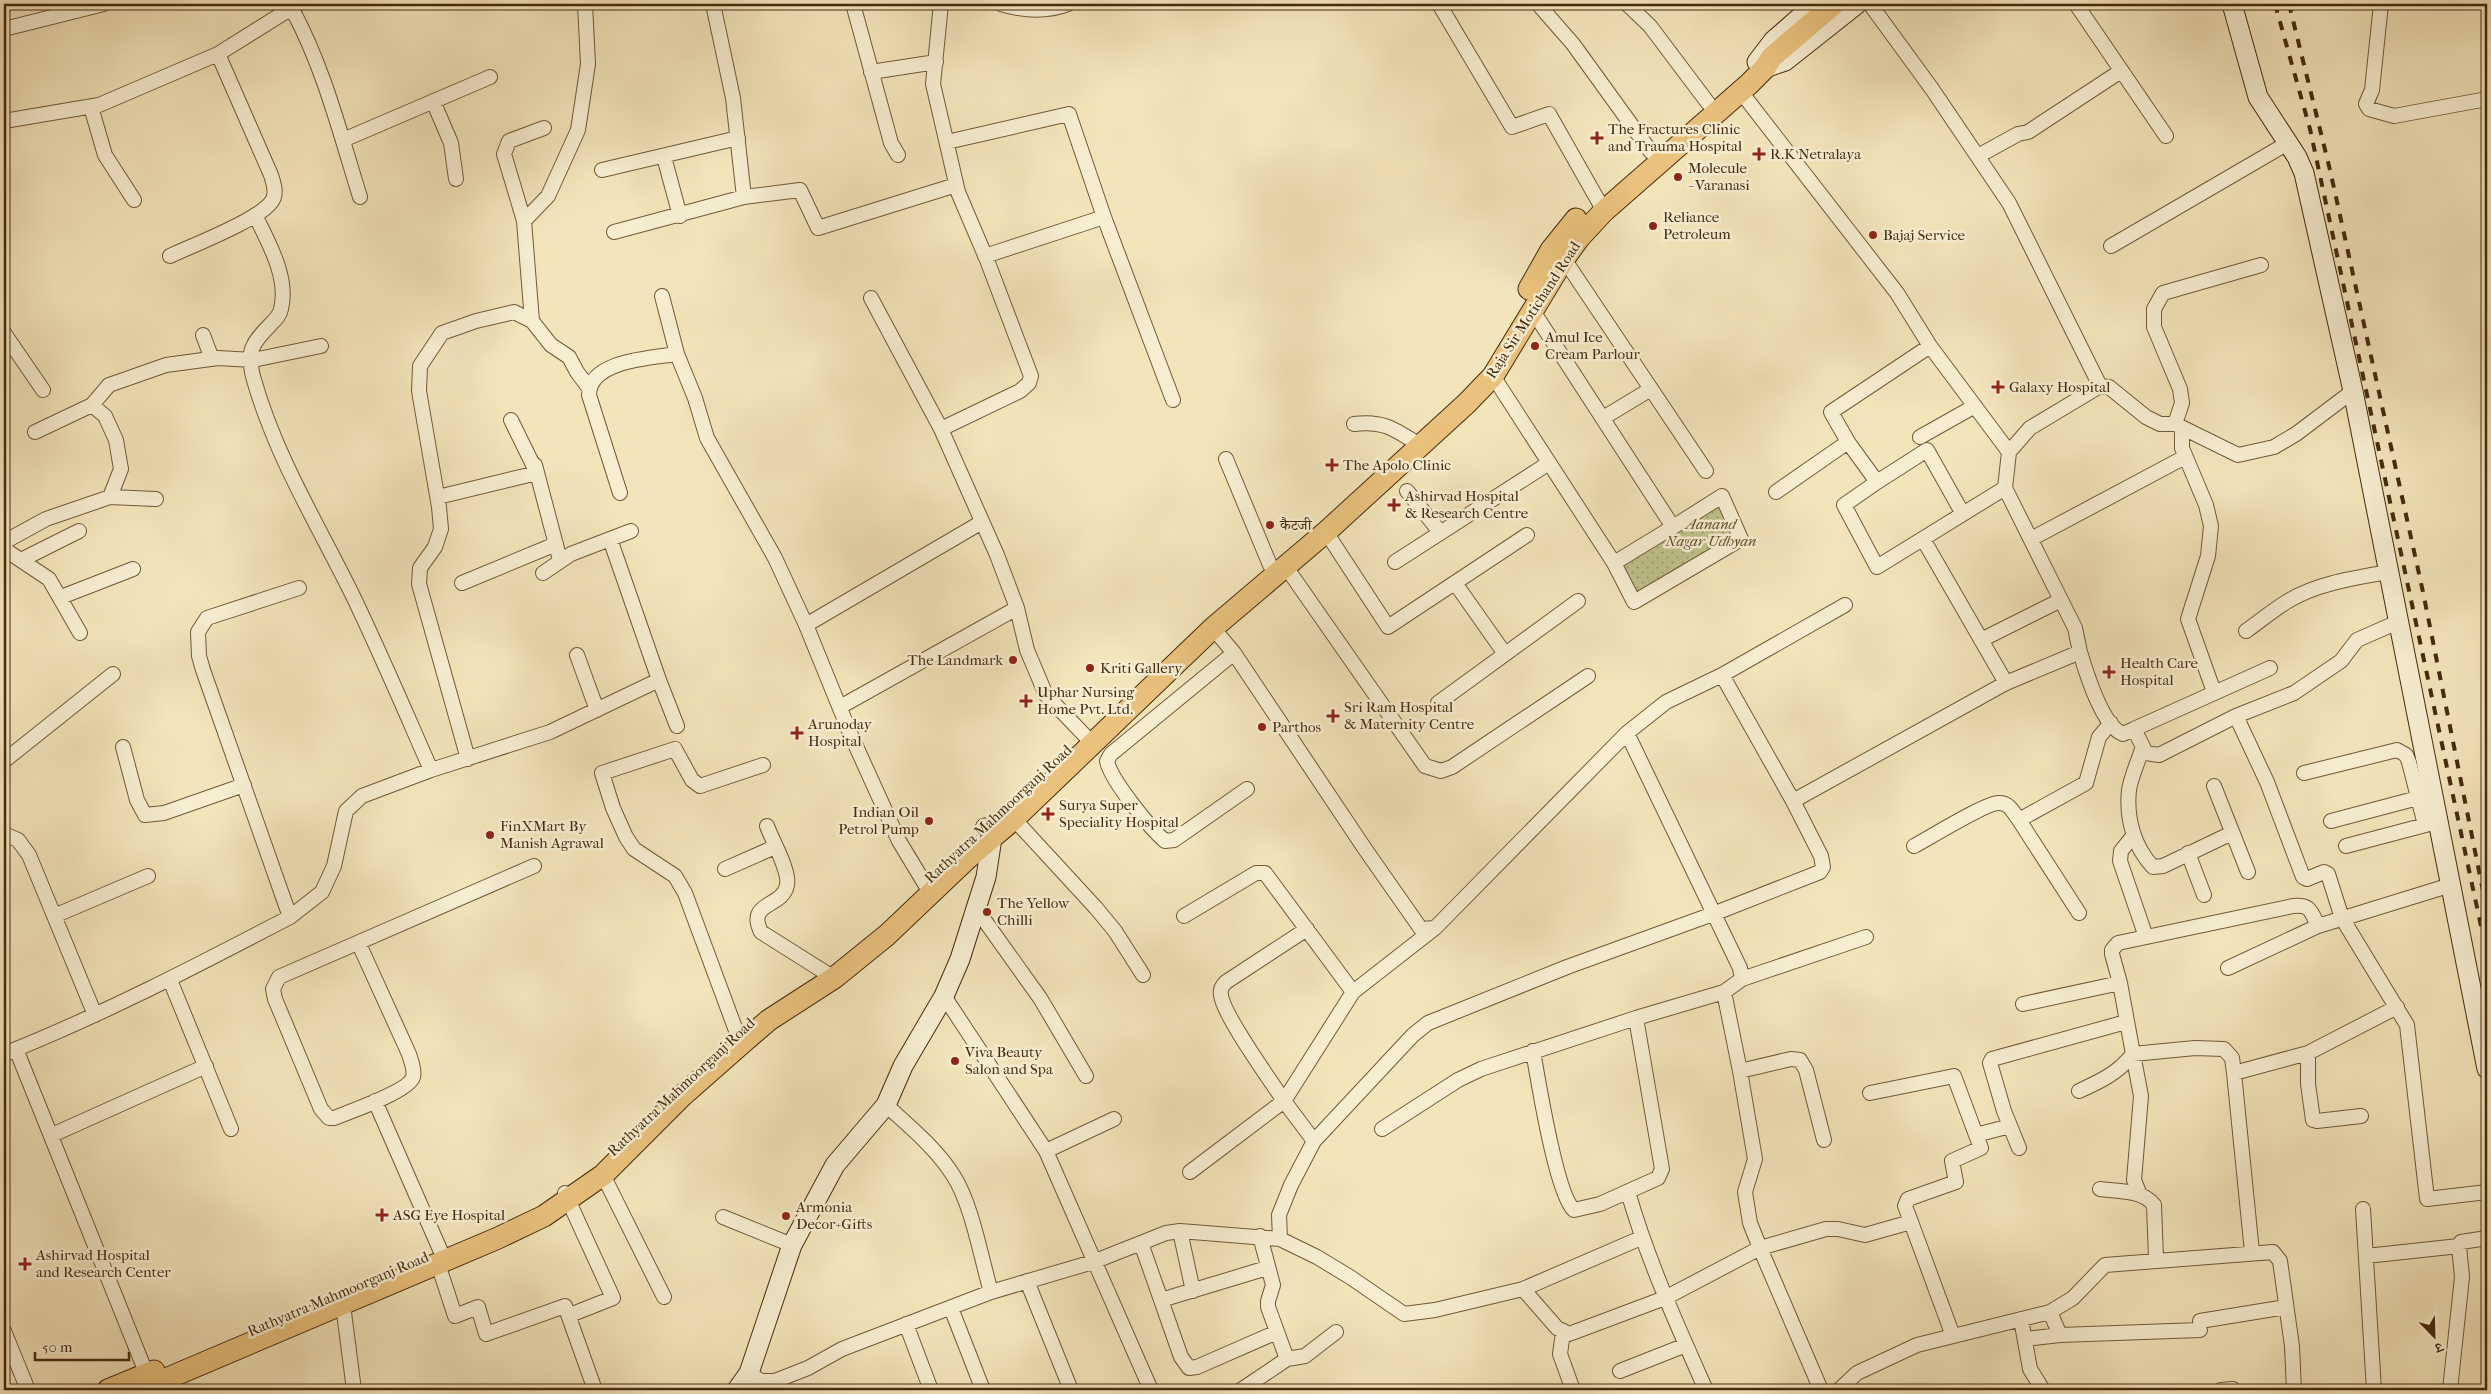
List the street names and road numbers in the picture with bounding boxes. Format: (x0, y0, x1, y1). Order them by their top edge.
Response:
street label: Raja Sir Motichand Road (1482, 237, 1585, 382)
street label: Rathyatra Mahmoorganj Road (921, 740, 1076, 887)
street label: Rathyatra Mahmoorganj Road (604, 1013, 759, 1160)
street label: Rathyatra Mahmoorganj Road (245, 1247, 432, 1340)

